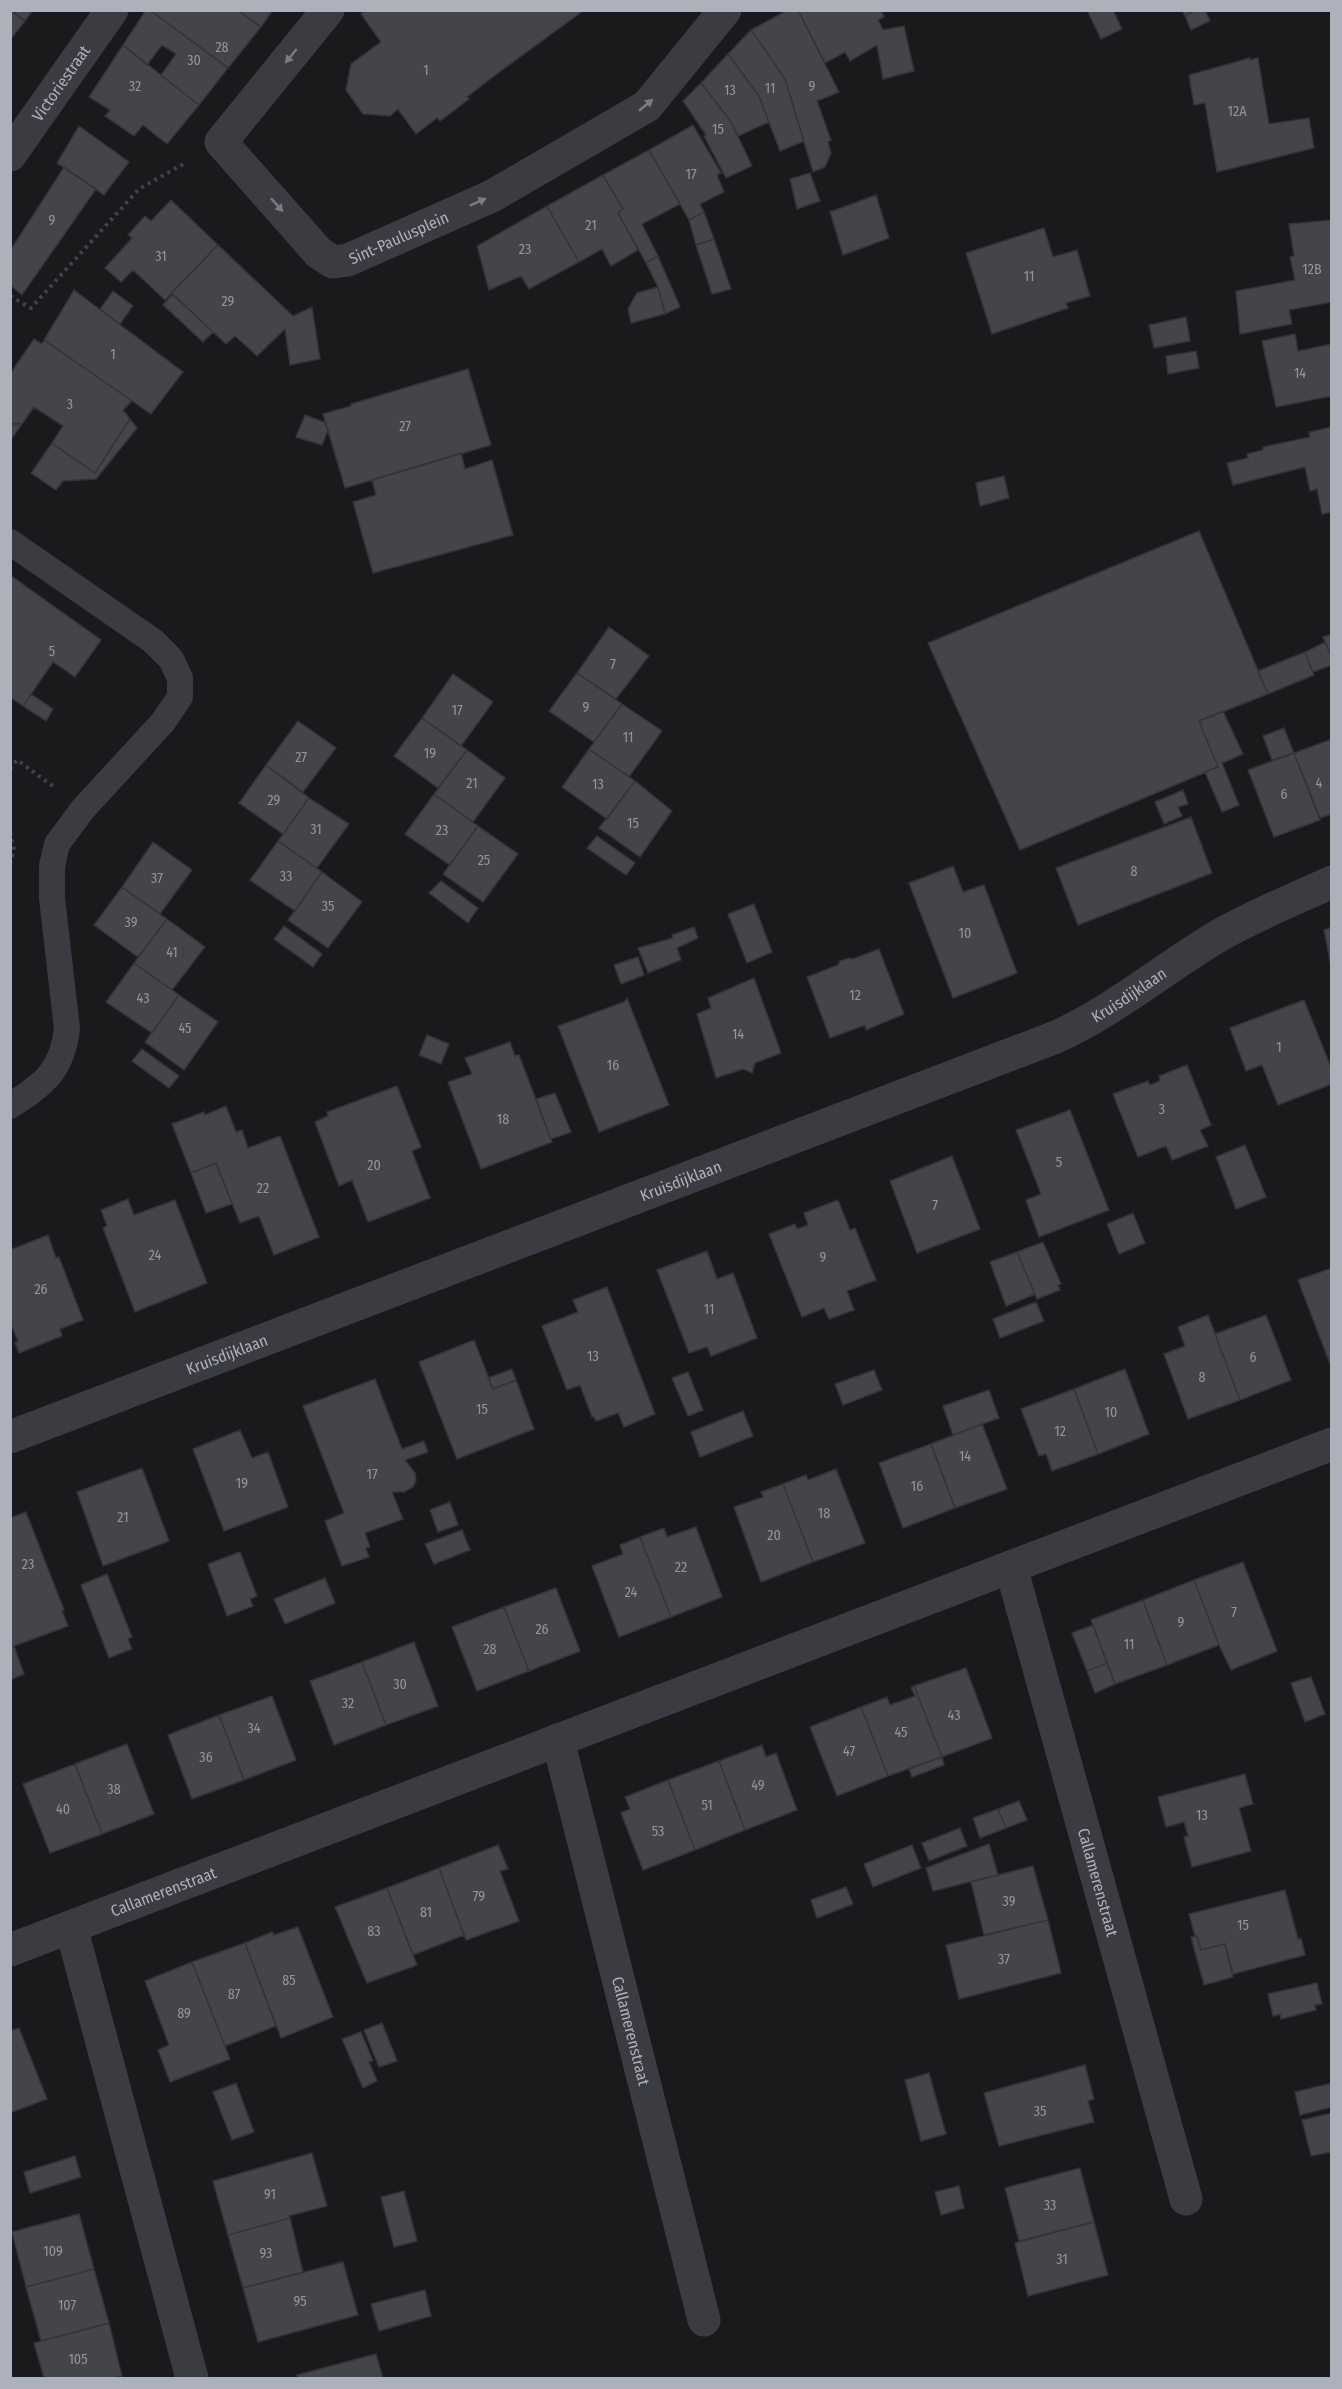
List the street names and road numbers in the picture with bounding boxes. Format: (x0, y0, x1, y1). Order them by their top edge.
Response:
street label: Victoriestraat (28, 41, 94, 124)
street label: Sint-Paulusplein (346, 207, 451, 268)
street label: Kruisdijklaan (1088, 963, 1170, 1026)
street label: Kruisdijklaan (637, 1156, 724, 1205)
street label: Kruisdijklaan (183, 1330, 270, 1378)
street label: Callamerenstraat (1074, 1826, 1123, 1939)
street label: Callamerenstraat (108, 1862, 219, 1920)
street label: Callamerenstraat (608, 1974, 654, 2088)

